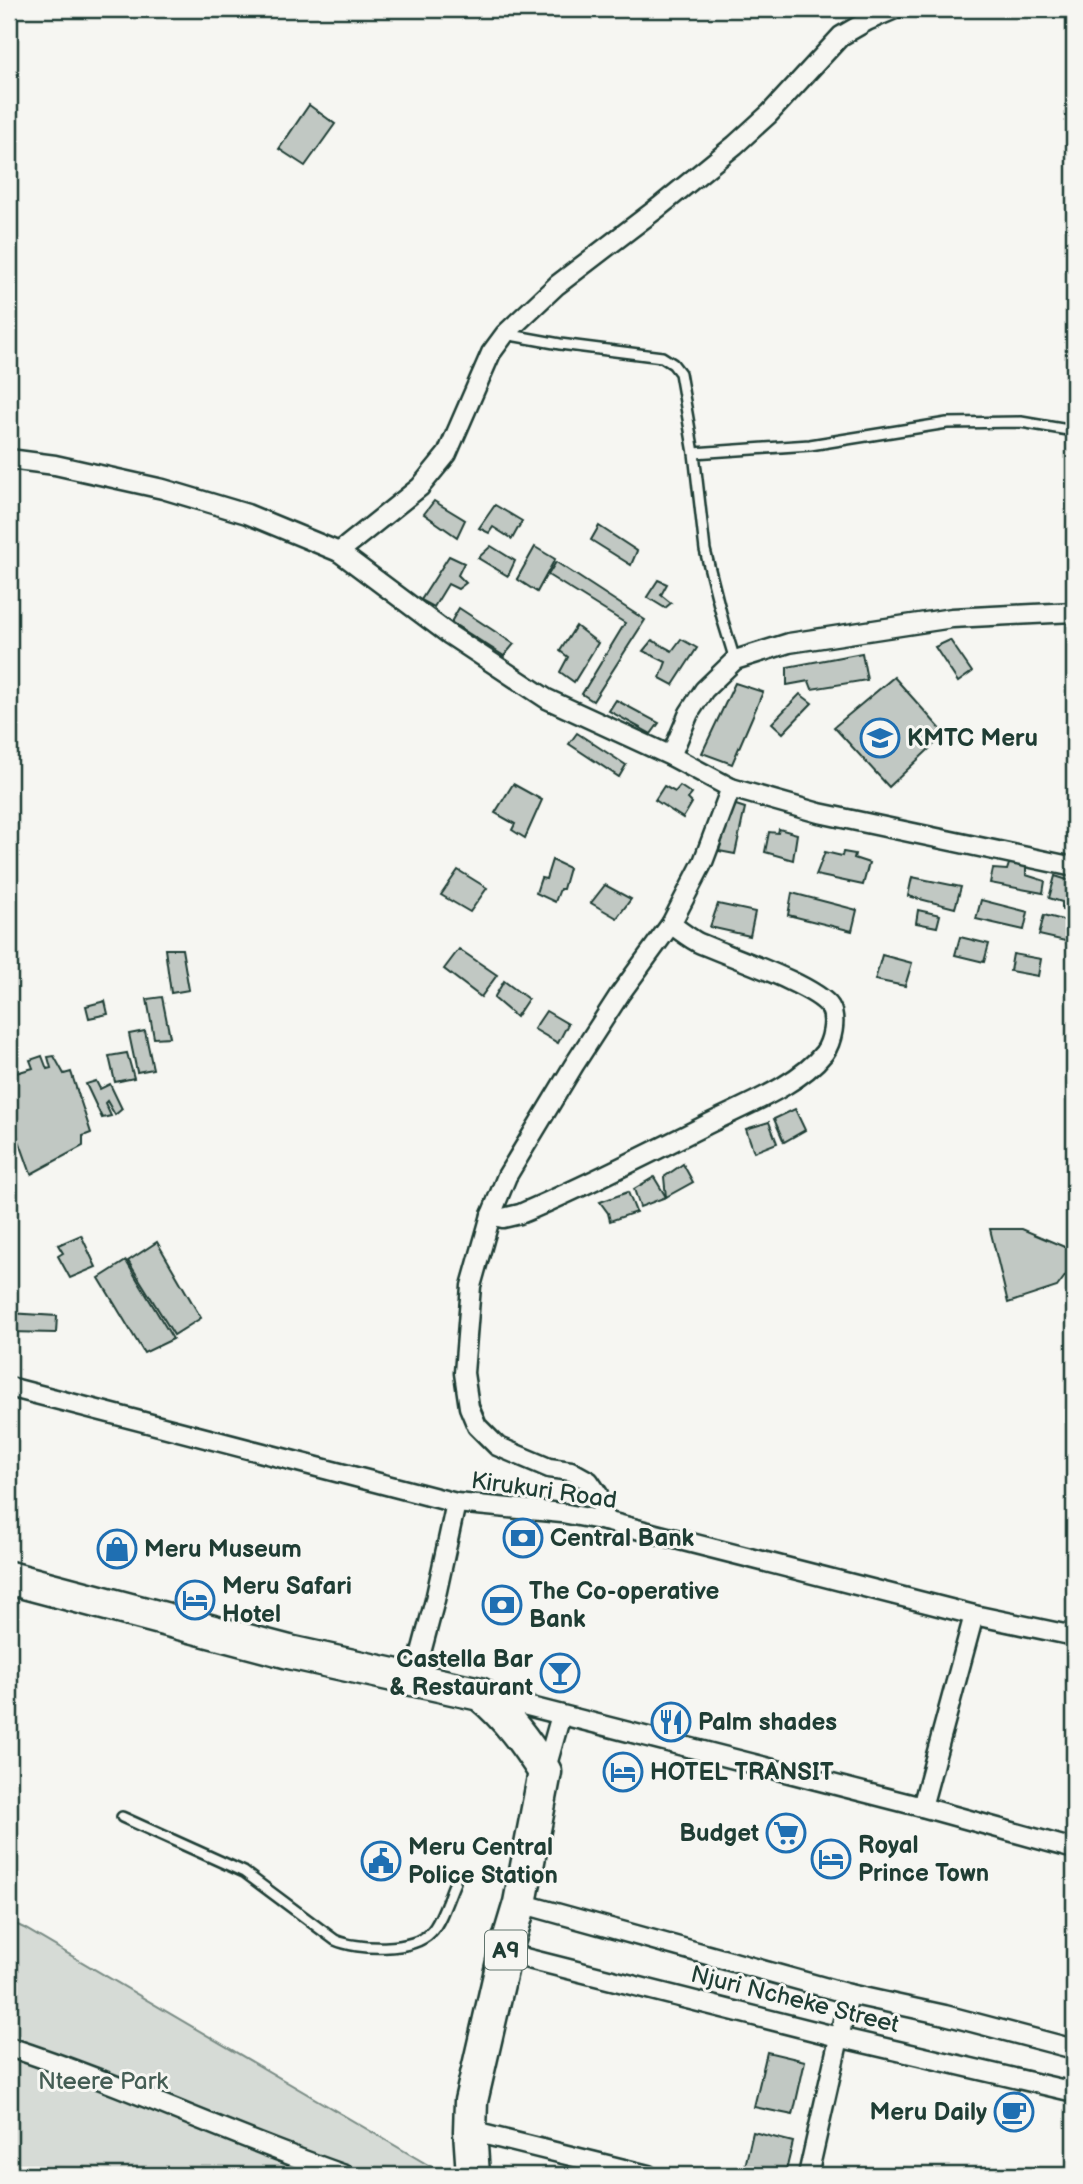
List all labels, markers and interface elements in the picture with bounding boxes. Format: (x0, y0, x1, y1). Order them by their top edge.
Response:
school or university icon: KMTC Meru (859, 717, 901, 759)
place label: KMTC Meru (907, 724, 1038, 753)
street label: Kirukuri Road (469, 1466, 619, 1515)
bank icon: Central Bank (502, 1517, 544, 1559)
place label: Central Bank (550, 1524, 695, 1553)
shop icon: Meru Museum (96, 1528, 138, 1570)
place label: Meru Museum (144, 1535, 302, 1564)
place label: Meru Safari Hotel (222, 1572, 352, 1629)
place label: The Co-operative Bank (529, 1577, 719, 1634)
hotel icon: Meru Safari Hotel (174, 1579, 216, 1621)
bank icon: The Co-operative Bank (481, 1584, 523, 1626)
place label: Castella Bar & Restaurant (389, 1645, 533, 1702)
bar icon: Castella Bar & Restaurant (539, 1652, 581, 1694)
restaurant icon: Palm shades (650, 1701, 692, 1743)
place label: Palm shades (698, 1708, 837, 1737)
hotel icon: HOTEL TRANSIT (602, 1751, 644, 1793)
place label: HOTEL TRANSIT (650, 1758, 834, 1787)
supermarket icon: Budget (765, 1812, 807, 1854)
place label: Budget (679, 1819, 759, 1848)
place label: Royal Prince Town (858, 1831, 989, 1888)
place label: Meru Central Police Station (408, 1833, 558, 1890)
hotel icon: Royal Prince Town (810, 1838, 852, 1880)
public building icon: Meru Central Police Station (360, 1840, 402, 1882)
road number: A9 (485, 1930, 527, 1969)
street label: Njuri Ncheke Street (688, 1960, 903, 2040)
park label: Nteere Park (38, 2067, 168, 2096)
cafe icon: Meru Daily (993, 2091, 1035, 2133)
place label: Meru Daily (870, 2098, 987, 2127)

